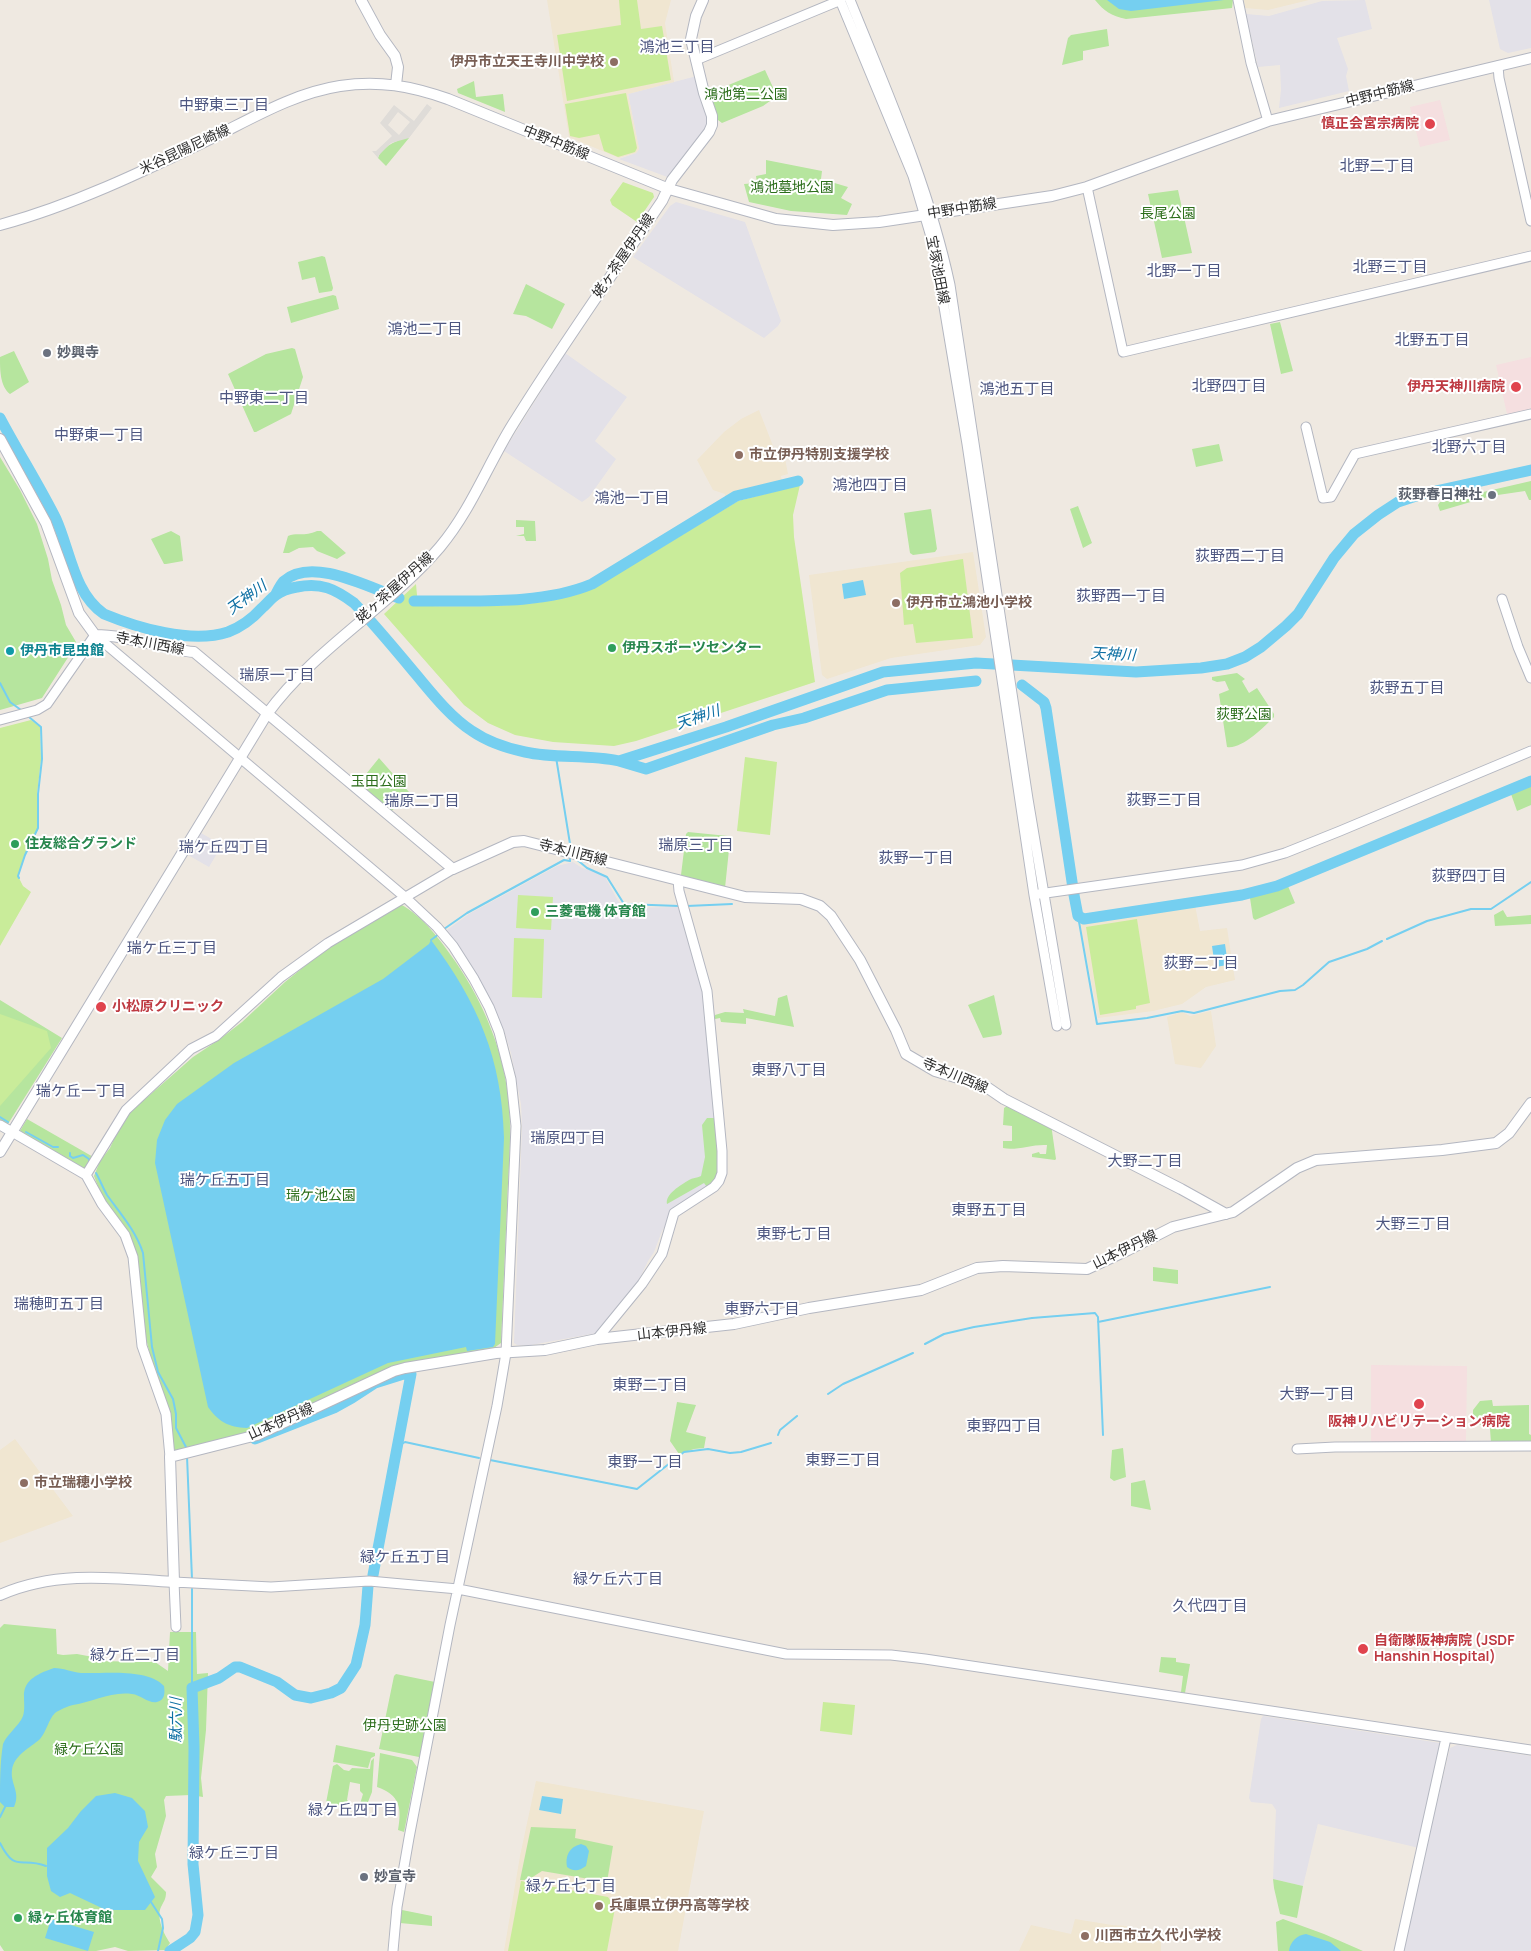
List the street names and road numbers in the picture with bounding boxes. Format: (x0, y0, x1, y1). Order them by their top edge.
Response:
street label: 中野中筋線 (1344, 77, 1416, 111)
street label: 米谷昆陽尼崎線 (137, 122, 233, 178)
street label: 中野中筋線 (520, 122, 592, 164)
street label: 中野中筋線 (926, 195, 998, 223)
street label: 姥ヶ茶屋伊丹線 (590, 211, 658, 301)
street label: 宝塚池田線 (922, 234, 952, 306)
street label: 姥ヶ茶屋伊丹線 (353, 549, 437, 627)
street label: 寺本川西線 (114, 629, 186, 659)
street label: 寺本川西線 (537, 836, 609, 870)
street label: 寺本川西線 (920, 1055, 990, 1097)
street label: 山本伊丹線 (1090, 1227, 1160, 1273)
street label: 山本伊丹線 (636, 1320, 708, 1344)
street label: 山本伊丹線 (246, 1400, 316, 1444)

